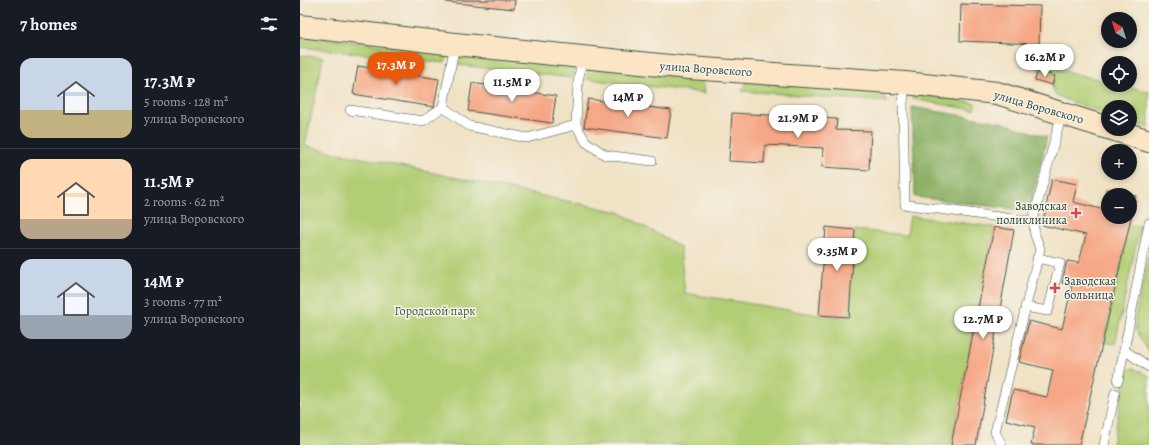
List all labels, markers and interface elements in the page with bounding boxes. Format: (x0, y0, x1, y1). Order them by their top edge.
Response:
north arrow (1101, 12, 1137, 48)
map controls (1101, 12, 1137, 224)
text: 7 homes (20, 13, 77, 36)
icon: filters (258, 13, 280, 35)
pin: 16.2M ₽ (1008, 44, 1082, 78)
text: 16.2M ₽ (1025, 48, 1065, 65)
pin: 17.3M ₽ (359, 52, 433, 86)
text: 17.3M ₽ (376, 56, 416, 73)
button: locate (1101, 56, 1137, 92)
street label: улица Воровского (658, 58, 753, 80)
pin: 11.5M ₽ (475, 69, 549, 103)
text: 17.3M ₽ (144, 70, 195, 93)
text: 11.5M ₽ (493, 73, 531, 90)
icon: home (52, 74, 100, 122)
pin: 14M ₽ (600, 84, 656, 118)
street label: улица Воровского (991, 86, 1086, 127)
text: 14M ₽ (613, 88, 643, 105)
text: 5 rooms · 128 m² (144, 93, 228, 110)
button: layers (1101, 100, 1137, 136)
pin: 21.9M ₽ (761, 105, 835, 139)
text: 21.9M ₽ (778, 109, 818, 126)
text: улица Воровского (144, 110, 244, 127)
button: + (1101, 144, 1137, 180)
text: 11.5M ₽ (144, 170, 194, 193)
icon: home (52, 175, 100, 223)
button: − (1101, 188, 1137, 224)
text: 2 rooms · 62 m² (144, 193, 224, 210)
place label: Заводская поликлиника (996, 198, 1067, 228)
marker: Заводская поликлиника (1070, 207, 1082, 219)
text: улица Воровского (144, 210, 244, 227)
pin: 9.35M ₽ (800, 238, 874, 272)
text: 9.35M ₽ (817, 242, 857, 259)
text: 14M ₽ (144, 270, 184, 293)
place label: Заводская больница (1064, 273, 1116, 303)
icon: home (52, 275, 100, 323)
marker: Заводская больница (1049, 282, 1061, 294)
text: 3 rooms · 77 m² (144, 293, 222, 310)
park label: Городской парк (395, 303, 475, 319)
pin: 12.7M ₽ (946, 306, 1020, 340)
text: улица Воровского (144, 310, 244, 327)
text: 12.7M ₽ (963, 310, 1003, 327)

